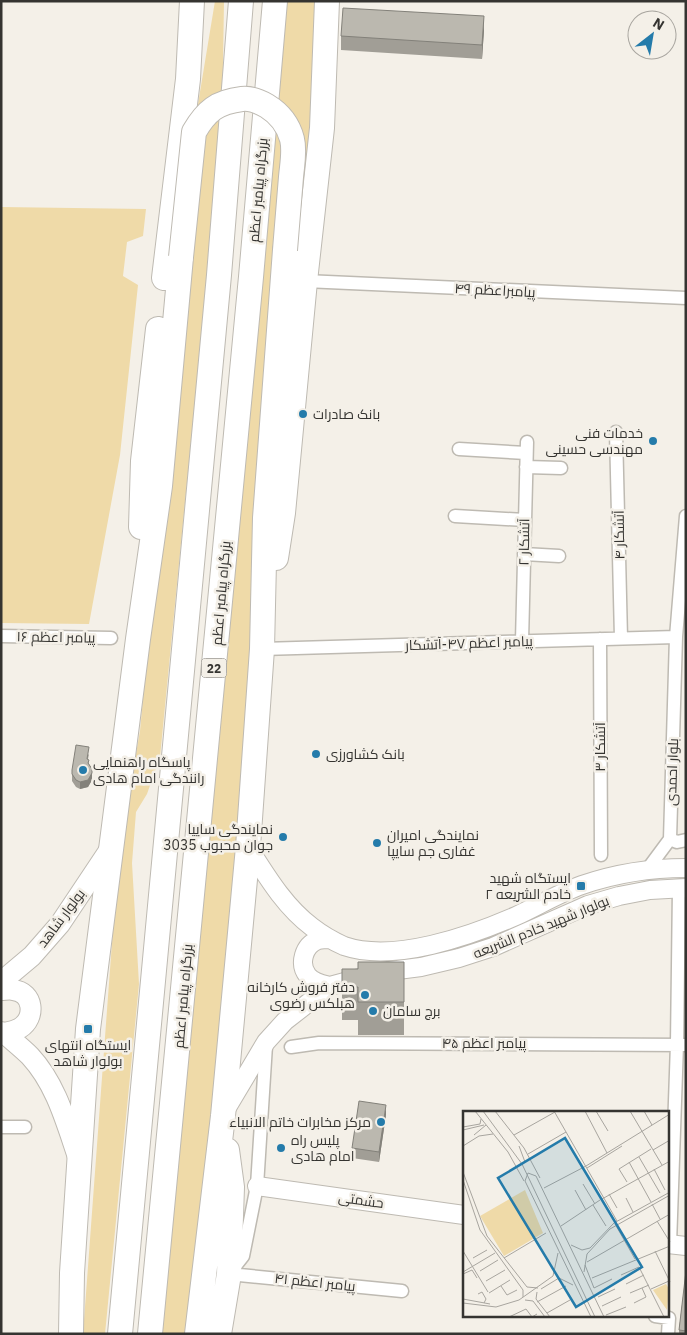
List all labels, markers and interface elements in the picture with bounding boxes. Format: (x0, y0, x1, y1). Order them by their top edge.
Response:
north arrow (627, 10, 677, 60)
text: N (650, 14, 668, 34)
street label: بزرگراه پیامبر اعظم (244, 137, 273, 243)
street label: پیامبراعظم ۴۹ (454, 279, 536, 302)
place label: بانک صادرات (313, 405, 380, 423)
marker: بانک صادرات (297, 408, 309, 420)
place label: خدمات فنی مهندسی حسینی (545, 424, 643, 458)
marker: خدمات فنی مهندسی حسینی (647, 435, 659, 447)
street label: آتشکار ۴ (610, 510, 628, 560)
street label: آتشکار ۲ (515, 518, 533, 566)
street label: بزرگراه پیامبر اعظم (207, 540, 236, 646)
street label: پیامبر اعظم ۱۶ (16, 627, 96, 648)
street label: پیامبر اعظم ۴۷-آتشکار (404, 632, 533, 655)
road number: 22 (202, 658, 226, 678)
street label: آتشکار ۳ (591, 722, 609, 772)
street label: بلوار احمدی (662, 738, 682, 806)
place label: بانک کشاورزی (326, 745, 405, 763)
marker: بانک کشاورزی (310, 748, 322, 760)
place label: پاسگاه راهنمایی رانندگی امام هادی (93, 753, 204, 788)
marker: پاسگاه راهنمایی رانندگی امام هادی (77, 764, 89, 776)
place label: نمایندگی سایپا جوان محبوب 3035 (163, 820, 273, 854)
place label: نمایندگی امیران غفاری جم سایپا (387, 826, 479, 861)
marker: نمایندگی سایپا جوان محبوب 3035 (277, 831, 289, 843)
marker: نمایندگی امیران غفاری جم سایپا (371, 837, 383, 849)
place label: ایستگاه شهید خادم الشریعه ۲ (485, 869, 571, 904)
marker: ایستگاه شهید خادم الشریعه ۲ (575, 880, 587, 892)
street label: بولوار شاهد (33, 885, 89, 951)
street label: بولوار شهید خادم الشریعه (470, 891, 612, 963)
street label: بزرگراه پیامبر اعظم (169, 943, 198, 1049)
place label: دفتر فروش کارخانه هبلکس رضوی (247, 978, 355, 1012)
marker: دفتر فروش کارخانه هبلکس رضوی (359, 989, 371, 1001)
place label: برج سامان (383, 1002, 441, 1020)
marker: برج سامان (367, 1005, 379, 1017)
marker: ایستگاه انتهای بولوار شاهد (82, 1023, 94, 1035)
street label: پیامبر اعظم ۴۵ (442, 1034, 527, 1053)
place label: ایستگاه انتهای بولوار شاهد (45, 1036, 131, 1070)
inset map (463, 1111, 670, 1318)
place label: مرکز مخابرات خاتم الانبیاء (229, 1113, 371, 1132)
marker: مرکز مخابرات خاتم الانبیاء (375, 1116, 387, 1128)
place label: پلیس راه امام هادی (291, 1131, 355, 1166)
marker: پلیس راه امام هادی (275, 1142, 287, 1154)
street label: حشمتی (337, 1188, 385, 1212)
street label: پیامبر اعظم ۴۱ (274, 1269, 357, 1296)

